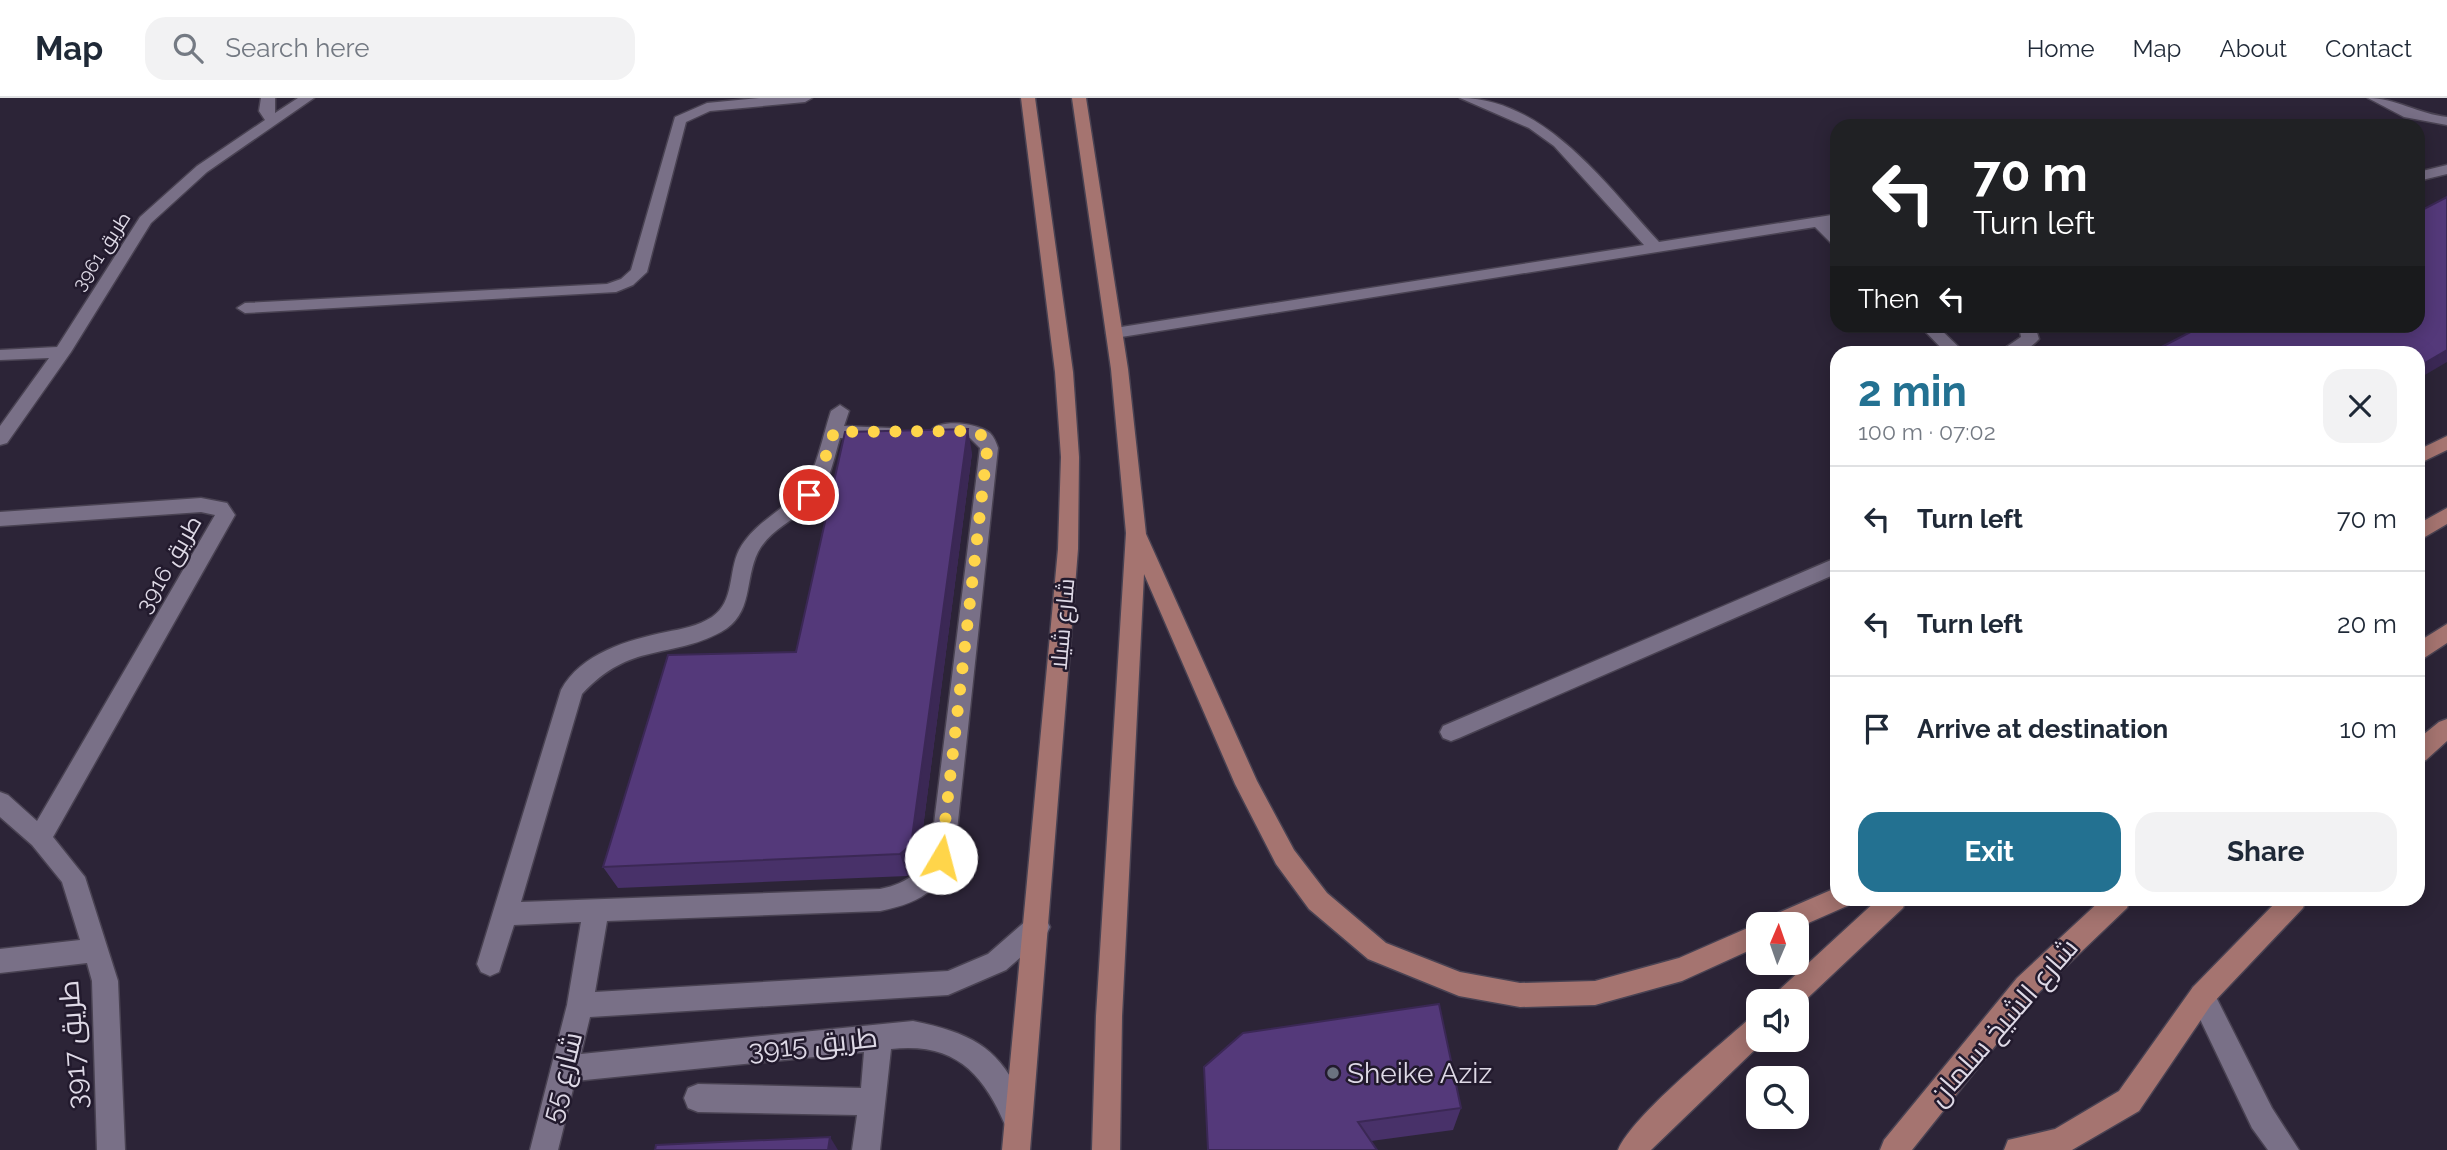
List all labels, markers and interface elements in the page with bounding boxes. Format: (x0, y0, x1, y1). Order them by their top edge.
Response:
search box (145, 17, 635, 80)
text: Map (35, 29, 103, 68)
icon: search (169, 29, 207, 67)
text: Search here (225, 33, 370, 63)
text: Home (2027, 34, 2095, 63)
text: Map (2133, 34, 2181, 63)
text: About (2219, 34, 2287, 63)
text: Contact (2325, 34, 2412, 63)
text: 70 m (1973, 145, 2088, 202)
icon: left (1858, 147, 1949, 238)
text: Turn left (1973, 204, 2095, 241)
street label: طريق 3961 (67, 208, 136, 295)
icon: left (1933, 280, 1971, 318)
text: Then (1858, 284, 1919, 314)
text: 2 min (1858, 367, 1967, 416)
button: close (2323, 369, 2397, 443)
text: 100 m · 07:02 (1858, 418, 1996, 445)
pin (779, 465, 839, 525)
icon: arrive (790, 476, 828, 514)
icon: left (1858, 500, 1896, 538)
text: Turn left (1917, 504, 2023, 534)
text: 70 m (2337, 504, 2397, 534)
street label: طريق 3916 (129, 511, 208, 618)
street label: شارع شيلا (1045, 577, 1082, 671)
icon: left (1858, 605, 1896, 643)
text: Turn left (1917, 609, 2023, 639)
text: 20 m (2337, 609, 2397, 639)
icon: arrive (1858, 710, 1896, 748)
text: Arrive at destination (1917, 714, 2168, 744)
text: 10 m (2339, 714, 2397, 744)
button: Exit (1858, 812, 2121, 892)
button: Share (2135, 812, 2397, 892)
position arrow (904, 821, 978, 895)
north arrow (1746, 912, 1810, 975)
map controls (1746, 912, 1809, 1129)
street label: شارع الشيخ سلمان (1921, 931, 2086, 1114)
street label: طريق 3917 (52, 979, 94, 1111)
button: sound (1746, 989, 1809, 1052)
street label: طريق 3915 (747, 1021, 879, 1067)
street label: شارع 55 (535, 1028, 591, 1126)
place label: Sheike Aziz (1347, 1057, 1492, 1090)
marker: Sheike Aziz (1325, 1065, 1341, 1081)
button: search (1746, 1066, 1809, 1129)

